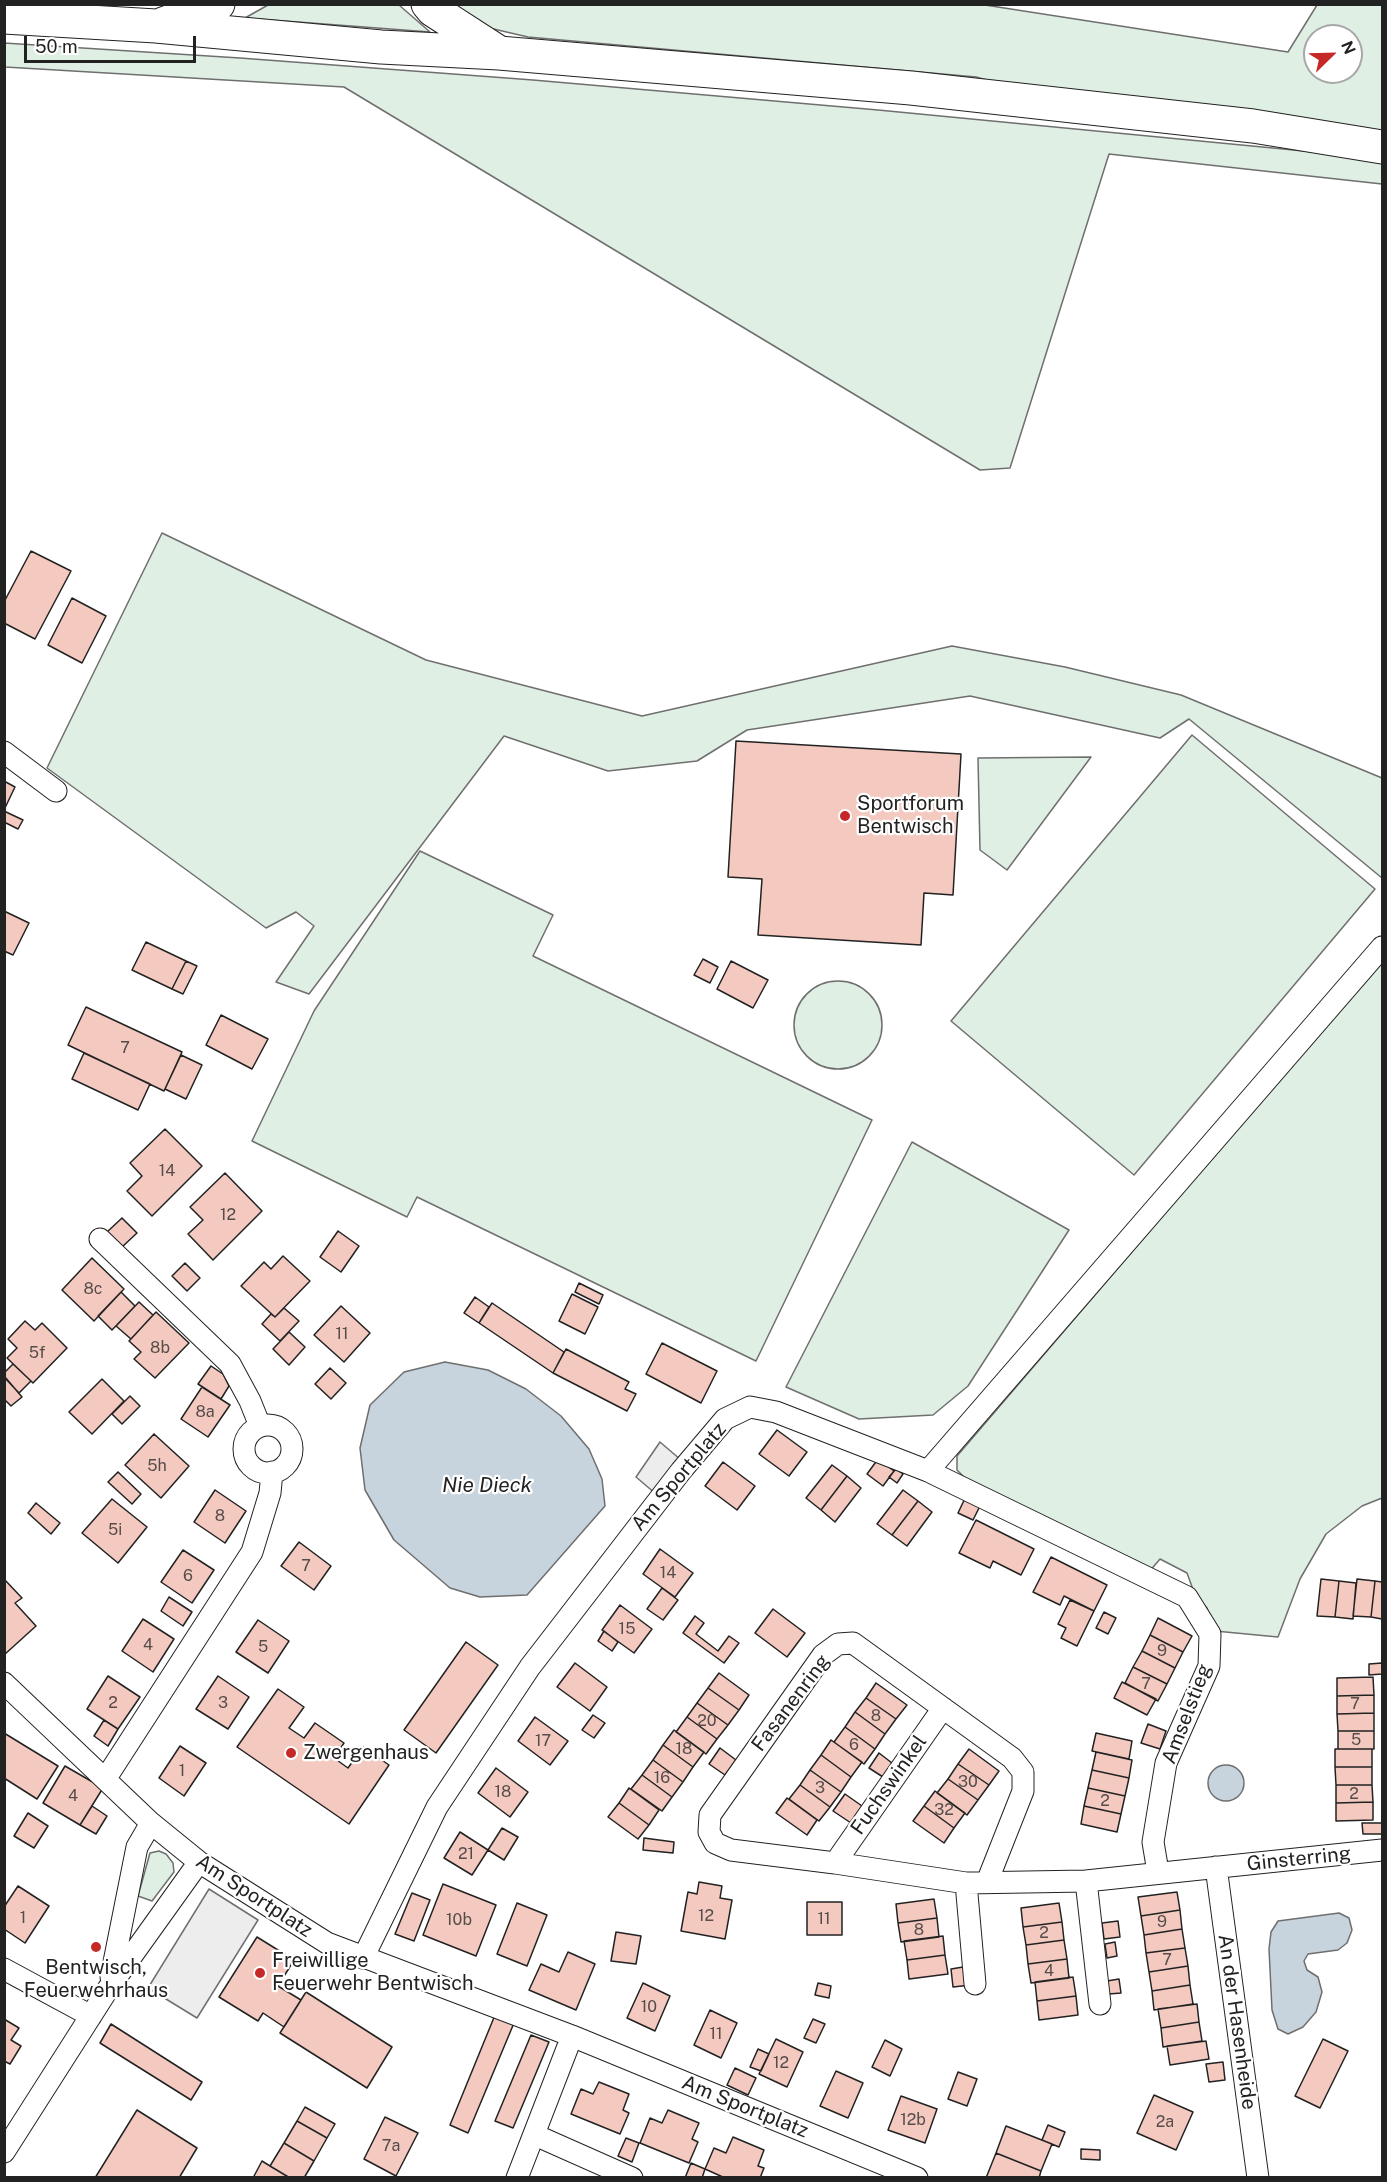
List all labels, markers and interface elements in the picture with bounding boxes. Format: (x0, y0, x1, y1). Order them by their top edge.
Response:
scale bar (27, 24, 200, 62)
north arrow (1303, 24, 1363, 84)
text: 50 m (35, 36, 78, 57)
text: N (1337, 38, 1359, 57)
place label: Sportforum Bentwisch (857, 792, 964, 839)
marker: Sportforum Bentwisch (838, 809, 852, 823)
house number: 7 (120, 1038, 130, 1058)
house number: 14 (159, 1161, 175, 1181)
house number: 12 (220, 1205, 236, 1225)
house number: 8c (83, 1279, 103, 1299)
house number: 11 (335, 1324, 349, 1344)
house number: 8b (150, 1338, 170, 1358)
house number: 5f (29, 1343, 45, 1363)
house number: 8a (195, 1402, 215, 1422)
street label: Am Sportplatz (627, 1418, 731, 1536)
house number: 5h (147, 1456, 167, 1476)
water label: Nie Dieck (442, 1473, 532, 1499)
house number: 8 (215, 1506, 225, 1526)
house number: 5i (108, 1520, 122, 1540)
house number: 7 (301, 1556, 311, 1576)
house number: 14 (660, 1563, 676, 1583)
house number: 6 (183, 1566, 193, 1586)
house number: 15 (619, 1619, 635, 1639)
house number: 4 (143, 1635, 153, 1655)
house number: 5 (258, 1637, 268, 1657)
house number: 9 (1157, 1641, 1167, 1661)
street label: Fasanenring (747, 1650, 835, 1756)
street label: Amselstieg (1157, 1661, 1217, 1767)
house number: 7 (1141, 1674, 1151, 1694)
house number: 2 (108, 1693, 118, 1713)
house number: 3 (218, 1693, 228, 1713)
house number: 7 (1350, 1694, 1360, 1714)
house number: 8 (871, 1706, 881, 1726)
house number: 20 (697, 1711, 717, 1731)
house number: 5 (1351, 1730, 1361, 1750)
house number: 17 (535, 1731, 551, 1751)
street label: Fuchswinkel (846, 1731, 932, 1839)
house number: 6 (849, 1735, 859, 1755)
house number: 18 (676, 1739, 692, 1759)
place label: Zwergenhaus (303, 1741, 429, 1765)
marker: Zwergenhaus (284, 1746, 298, 1760)
house number: 1 (179, 1761, 185, 1781)
house number: 16 (654, 1768, 670, 1788)
house number: 30 (958, 1772, 978, 1792)
house number: 3 (815, 1778, 825, 1798)
house number: 18 (495, 1782, 511, 1802)
house number: 2 (1349, 1784, 1359, 1804)
house number: 4 (68, 1786, 78, 1806)
house number: 2 (1100, 1791, 1110, 1811)
house number: 32 (934, 1800, 954, 1820)
street label: Ginsterring (1246, 1842, 1352, 1876)
house number: 21 (458, 1844, 474, 1864)
street label: Am Sportplatz (191, 1849, 317, 1943)
house number: 12 (698, 1906, 714, 1926)
house number: 1 (20, 1908, 26, 1928)
house number: 11 (817, 1909, 831, 1929)
house number: 10b (446, 1910, 472, 1930)
house number: 9 (1157, 1912, 1167, 1932)
house number: 8 (914, 1920, 924, 1940)
house number: 2 (1039, 1923, 1049, 1943)
street label: An der Hasenheide (1213, 1933, 1261, 2111)
marker: Bentwisch, Feuerwehrhaus (89, 1940, 103, 1954)
place label: Freiwillige Feuerwehr Bentwisch (272, 1949, 473, 1996)
house number: 7 (1162, 1950, 1172, 1970)
place label: Bentwisch, Feuerwehrhaus (24, 1956, 168, 2003)
house number: 4 (1044, 1961, 1054, 1981)
marker: Freiwillige Feuerwehr Bentwisch (253, 1966, 267, 1980)
house number: 10 (641, 1997, 657, 2017)
house number: 11 (709, 2024, 723, 2044)
house number: 12 (773, 2053, 789, 2073)
street label: Am Sportplatz (678, 2071, 812, 2143)
house number: 12b (900, 2110, 926, 2130)
house number: 2a (1156, 2112, 1174, 2132)
house number: 7a (382, 2136, 400, 2156)

